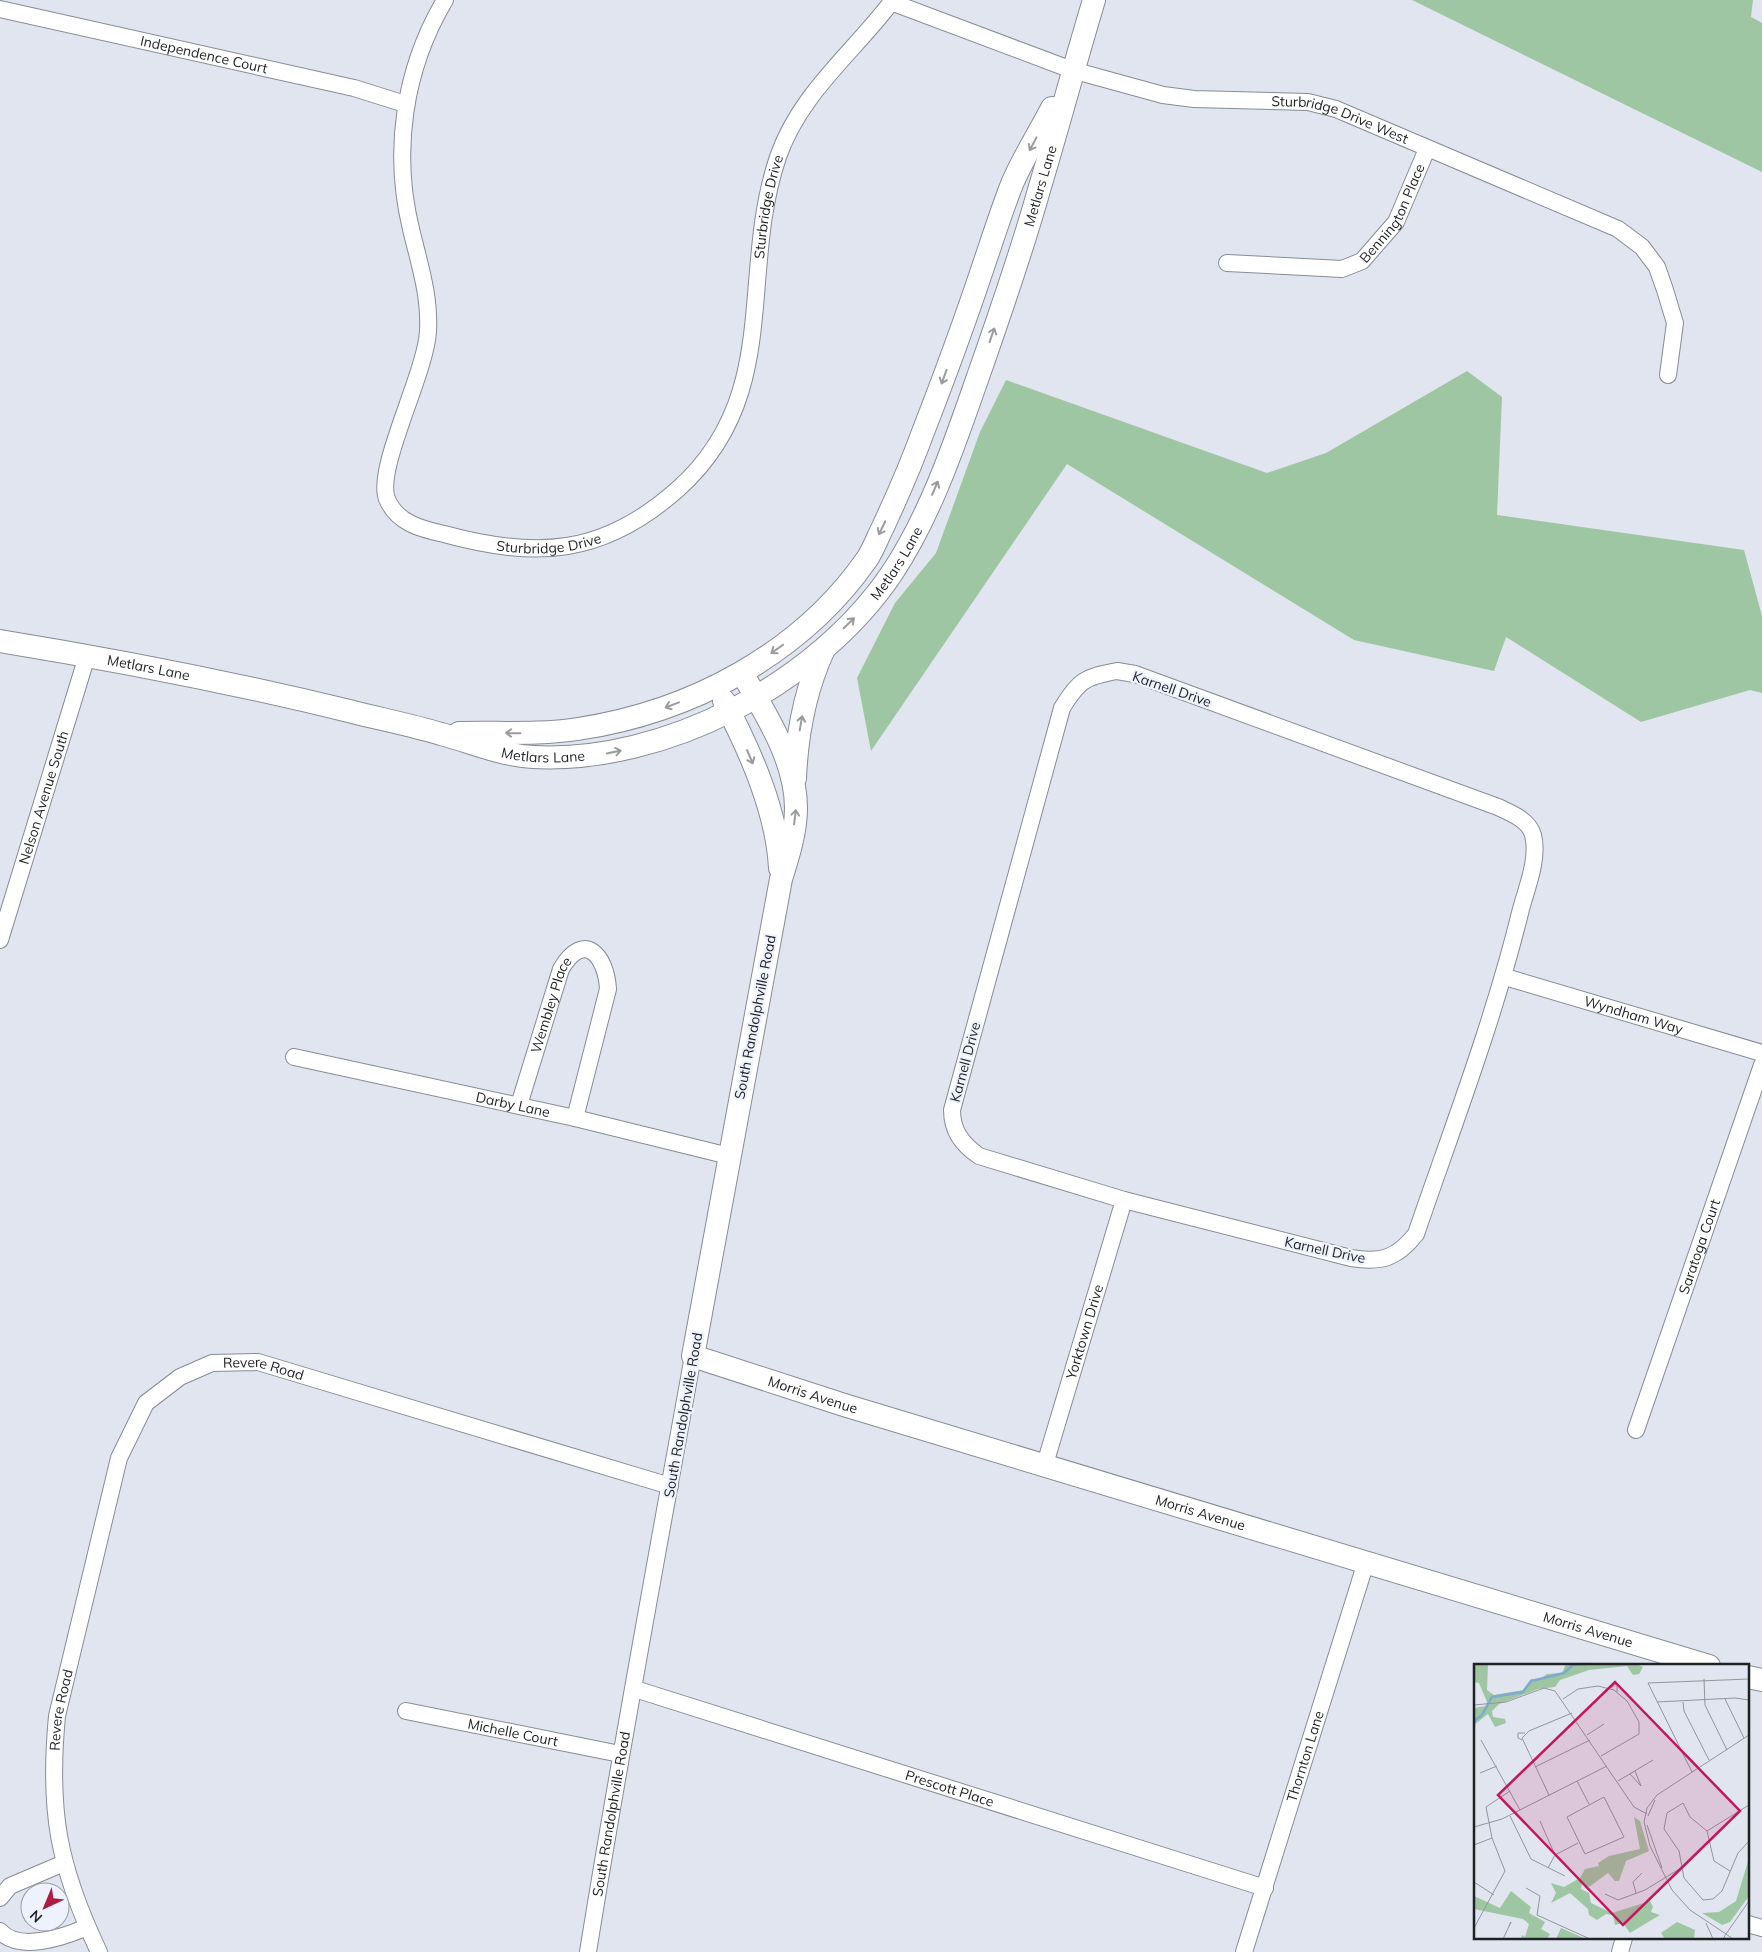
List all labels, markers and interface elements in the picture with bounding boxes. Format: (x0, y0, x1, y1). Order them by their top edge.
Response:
street label: Independence Court (139, 32, 269, 77)
street label: Sturbridge Drive West (1271, 92, 1411, 148)
one-way arrow (1028, 136, 1037, 151)
street label: Metlars Lane (1020, 143, 1061, 229)
street label: Sturbridge Drive (750, 152, 787, 260)
street label: Bennington Place (1356, 161, 1429, 267)
one-way arrow (988, 328, 997, 344)
one-way arrow (939, 369, 948, 384)
one-way arrow (931, 481, 941, 496)
one-way arrow (877, 520, 886, 535)
street label: Metlars Lane (866, 524, 926, 604)
street label: Sturbridge Drive (495, 529, 604, 557)
one-way arrow (842, 617, 855, 629)
one-way arrow (770, 643, 784, 654)
street label: Metlars Lane (106, 651, 192, 684)
street label: Karnell Drive (1130, 667, 1214, 711)
one-way arrow (665, 701, 680, 710)
one-way arrow (796, 715, 806, 731)
one-way arrow (505, 728, 522, 738)
street label: Nelson Avenue South (15, 729, 73, 866)
street label: Metlars Lane (500, 743, 586, 766)
one-way arrow (605, 746, 621, 756)
one-way arrow (745, 749, 755, 764)
one-way arrow (790, 810, 800, 826)
street label: South Randolphville Road (730, 933, 780, 1101)
street label: Wembley Place (527, 953, 576, 1055)
street label: Wyndham Way (1582, 992, 1686, 1038)
street label: Karnell Drive (946, 1020, 984, 1104)
street label: Darby Lane (474, 1088, 552, 1121)
street label: Saratoga Court (1675, 1197, 1724, 1297)
street label: Karnell Drive (1283, 1233, 1367, 1267)
street label: Yorktown Drive (1062, 1282, 1107, 1382)
street label: South Randolphville Road (660, 1331, 706, 1499)
street label: Revere Road (223, 1353, 306, 1384)
street label: Morris Avenue (766, 1372, 860, 1418)
street label: Morris Avenue (1153, 1490, 1247, 1535)
street label: Morris Avenue (1541, 1607, 1635, 1652)
inset map (1474, 1664, 1750, 1940)
street label: Revere Road (45, 1667, 77, 1751)
street label: Thornton Lane (1282, 1709, 1328, 1804)
street label: Michelle Court (466, 1715, 560, 1750)
street label: South Randolphville Road (588, 1730, 634, 1898)
street label: Prescott Place (903, 1766, 996, 1811)
north arrow (20, 1882, 70, 1932)
text: N (26, 1906, 46, 1926)

